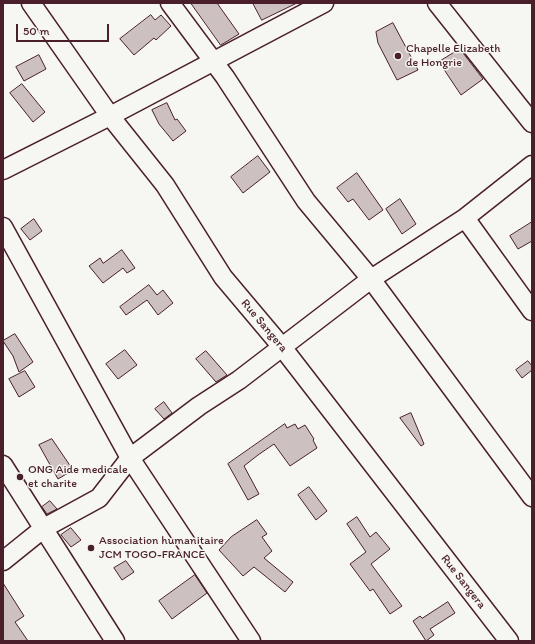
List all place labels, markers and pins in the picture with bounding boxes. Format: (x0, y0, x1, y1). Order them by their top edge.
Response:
place label: Chapelle Elizabeth de Hongrie (406, 42, 500, 70)
marker: Chapelle Elizabeth de Hongrie (393, 51, 403, 61)
place label: ONG Aide medicale et charite (28, 463, 128, 491)
marker: ONG Aide medicale et charite (15, 472, 25, 482)
place label: Association humanitaire JCM TOGO-FRANCE (99, 534, 224, 562)
marker: Association humanitaire JCM TOGO-FRANCE (86, 543, 96, 553)

